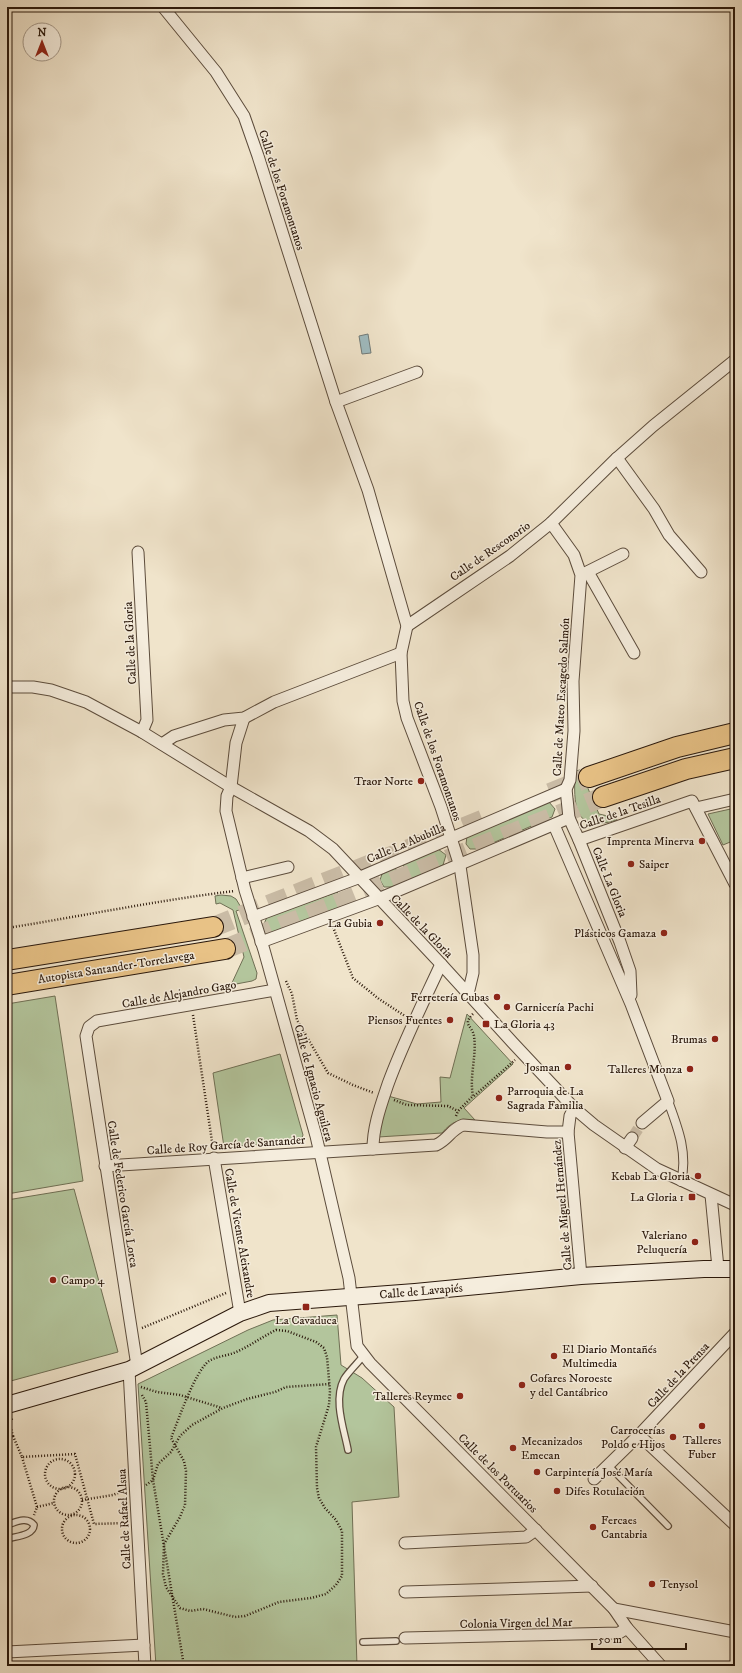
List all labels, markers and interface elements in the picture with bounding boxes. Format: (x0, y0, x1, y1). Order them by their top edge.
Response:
north arrow (22, 22, 62, 62)
text: N (37, 26, 47, 40)
street label: Calle de los Foramontanos (255, 128, 308, 252)
street label: Calle de Resconorio (447, 518, 533, 585)
street label: Calle de la Gloria (121, 600, 140, 685)
street label: Calle de Mateo Escagedo Salmón (550, 617, 573, 777)
street label: Calle de los Foramontanos (410, 699, 465, 823)
place label: Traor Norte (354, 774, 413, 789)
marker: Traor Norte (416, 776, 426, 786)
street label: Calle de la Tesilla (578, 791, 664, 833)
street label: Calle La Abubilla (365, 820, 449, 867)
place label: Imprenta Minerva (607, 834, 695, 849)
marker: Imprenta Minerva (697, 836, 707, 846)
street label: Calle La Gloria (589, 845, 631, 920)
place label: Saiper (639, 857, 669, 872)
marker: Saiper (626, 859, 636, 869)
street label: Calle de la Gloria (387, 891, 456, 962)
place label: La Gubia (328, 916, 373, 931)
marker: La Gubia (375, 918, 385, 928)
place label: Plásticos Gamaza (574, 926, 657, 941)
marker: Plásticos Gamaza (659, 928, 669, 938)
street label: Autopista Santander-Torrelavega (37, 948, 196, 987)
street label: Calle de Alejandro Gago (121, 977, 238, 1012)
place label: Ferretería Cubas (411, 990, 489, 1005)
marker: Ferretería Cubas (492, 992, 502, 1002)
place label: Carnicería Pachi (515, 1000, 594, 1015)
marker: Carnicería Pachi (502, 1002, 512, 1012)
place label: Piensos Fuentes (367, 1013, 442, 1028)
marker: Piensos Fuentes (445, 1015, 455, 1025)
place label: La Gloria 43 (494, 1017, 555, 1032)
marker: La Gloria 43 (481, 1019, 491, 1029)
street label: Calle de Ignacio Aguilera (291, 1023, 337, 1144)
place label: Brumas (671, 1032, 707, 1047)
marker: Brumas (710, 1034, 720, 1044)
place label: Josman (524, 1060, 561, 1075)
marker: Josman (563, 1062, 573, 1072)
place label: Talleres Monza (608, 1062, 683, 1077)
marker: Talleres Monza (685, 1064, 695, 1074)
place label: Parroquia de La Sagrada Familia (507, 1084, 585, 1113)
marker: Parroquia de La Sagrada Familia (494, 1093, 504, 1103)
street label: Calle de Federico García Lorca (103, 1120, 142, 1269)
street label: Calle de Roy García de Santander (146, 1132, 306, 1159)
street label: Calle de Miguel Hernández (549, 1139, 576, 1271)
street label: Calle de Vicente Aleixandre (221, 1167, 258, 1299)
place label: Kebab La Gloria (611, 1169, 691, 1184)
marker: Kebab La Gloria (693, 1171, 703, 1181)
place label: La Gloria 1 (630, 1190, 684, 1205)
marker: La Gloria 1 (687, 1192, 697, 1202)
place label: Valeriano Peluquería (637, 1228, 688, 1257)
marker: Valeriano Peluquería (690, 1237, 700, 1247)
place label: Campo 4 (61, 1273, 106, 1288)
marker: Campo 4 (48, 1275, 58, 1285)
street label: Calle de Lavapiés (379, 1280, 463, 1303)
marker: La Cavaduca (301, 1302, 311, 1312)
place label: La Cavaduca (275, 1313, 338, 1328)
street label: Calle de la Prensa (644, 1339, 713, 1411)
place label: El Diario Montañés Multimedia (562, 1342, 657, 1371)
marker: El Diario Montañés Multimedia (549, 1351, 559, 1361)
place label: Cofares Noroeste y del Cantábrico (530, 1371, 612, 1400)
marker: Cofares Noroeste y del Cantábrico (517, 1380, 527, 1390)
place label: Talleres Reymec (373, 1389, 452, 1404)
marker: Talleres Reymec (455, 1391, 465, 1401)
marker: Talleres Fuber (697, 1421, 707, 1431)
place label: Carrocerías Poldo e Hijos (601, 1423, 665, 1452)
street label: Calle de los Portuarios (455, 1430, 541, 1516)
marker: Carrocerías Poldo e Hijos (668, 1432, 678, 1442)
place label: Talleres Fuber (683, 1433, 721, 1462)
place label: Mecanizados Emecan (521, 1434, 583, 1463)
marker: Mecanizados Emecan (508, 1443, 518, 1453)
place label: Carpintería José María (545, 1465, 653, 1480)
street label: Calle de Rafael Alsua (114, 1467, 135, 1570)
marker: Carpintería José María (532, 1467, 542, 1477)
place label: Difes Rotulación (565, 1484, 646, 1499)
marker: Difes Rotulación (552, 1486, 562, 1496)
place label: Fercaes Cantabria (601, 1513, 648, 1542)
marker: Fercaes Cantabria (588, 1522, 598, 1532)
place label: Tenysol (660, 1577, 699, 1592)
marker: Tenysol (647, 1579, 657, 1589)
street label: Colonia Virgen del Mar (460, 1615, 573, 1632)
scale bar (592, 1625, 686, 1651)
text: 50 m (598, 1632, 622, 1647)

